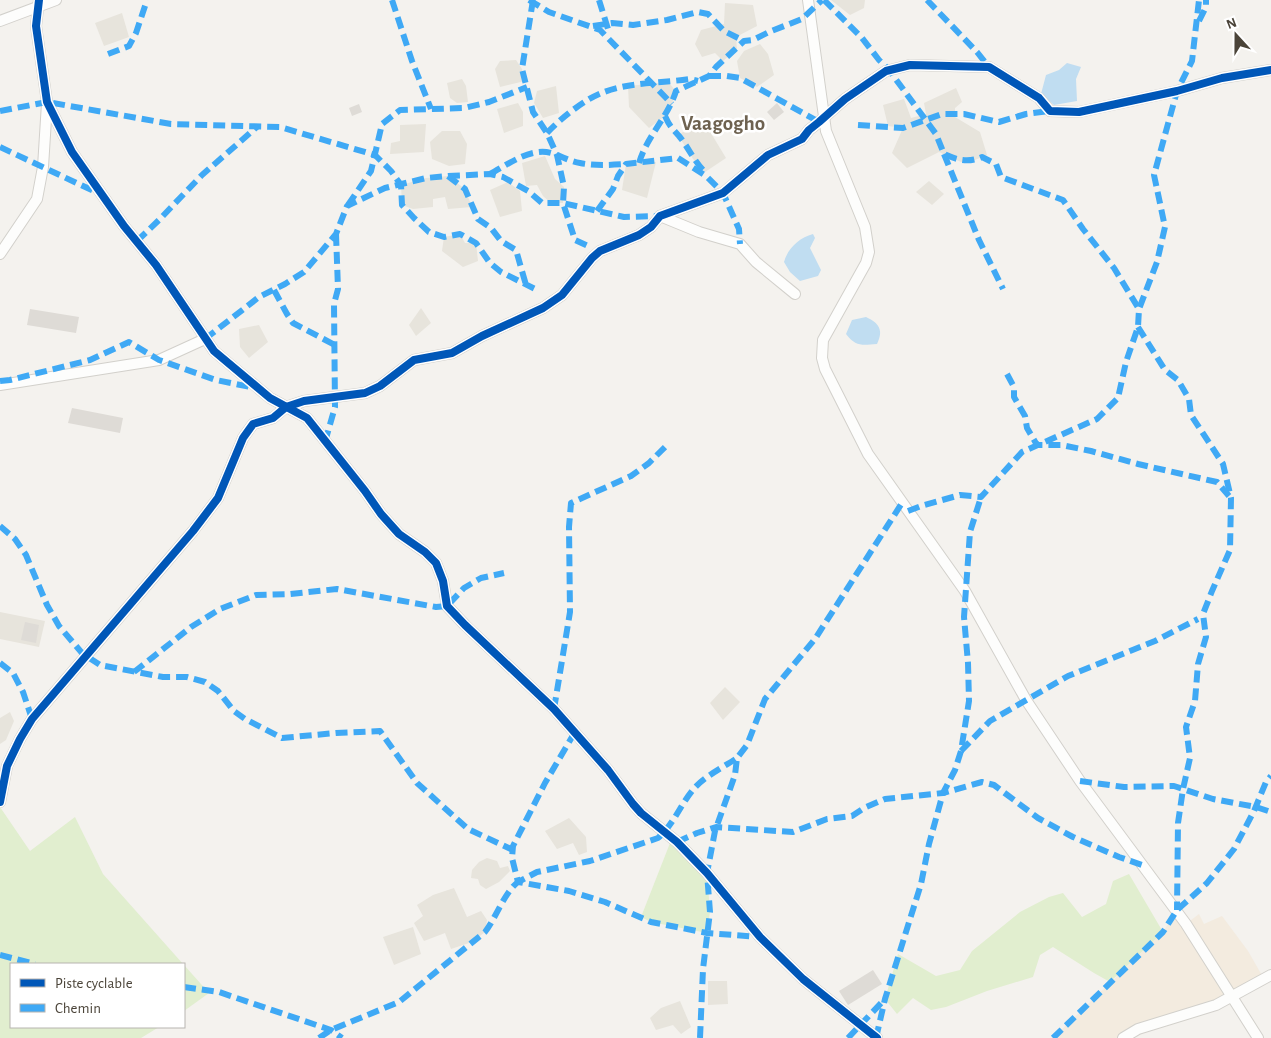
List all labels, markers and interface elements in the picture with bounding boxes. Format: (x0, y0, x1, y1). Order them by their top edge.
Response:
north arrow (1211, 10, 1261, 60)
text: N (1225, 16, 1239, 32)
district label: Vaagogho (681, 113, 765, 134)
legend (10, 963, 185, 1028)
text: Piste cyclable (55, 976, 133, 991)
text: Chemin (55, 1001, 101, 1016)

